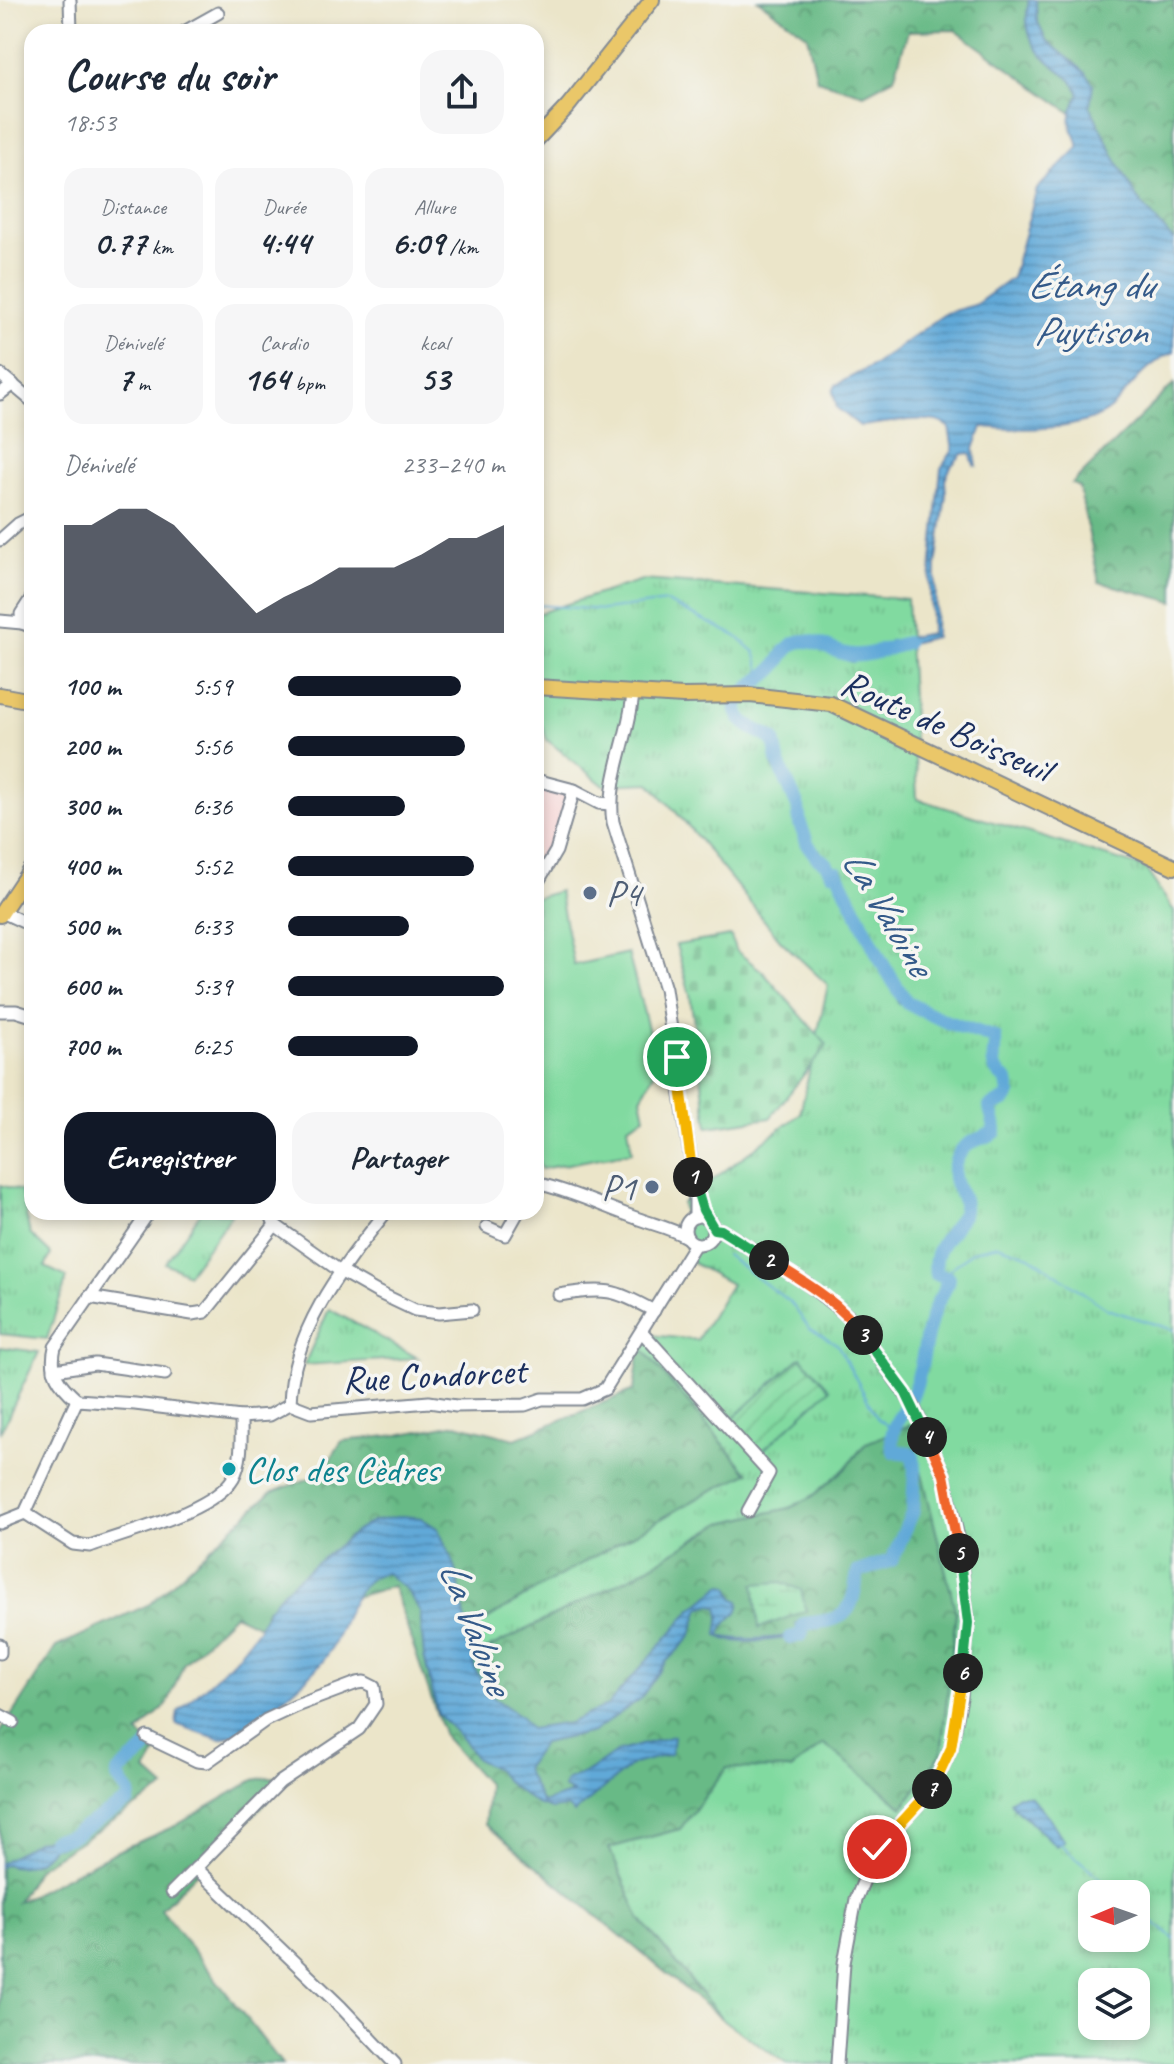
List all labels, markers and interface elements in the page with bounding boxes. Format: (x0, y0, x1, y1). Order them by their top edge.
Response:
text: Course du soir (64, 48, 274, 103)
button: share (420, 50, 504, 134)
text: 18:53 (64, 106, 116, 139)
text: Distance (101, 193, 166, 221)
text: Durée (262, 193, 306, 221)
text: Allure (414, 193, 456, 221)
text: 0.77 (94, 221, 146, 264)
text: 4:44 (258, 221, 310, 264)
text: 6:09 (391, 221, 444, 264)
text: km (146, 233, 173, 261)
text: /km (444, 233, 478, 261)
water label: Étang du Puytison (1027, 260, 1159, 356)
text: Dénivelé (104, 329, 163, 357)
text: Cardio (260, 329, 308, 357)
text: kcal (420, 329, 449, 357)
text: 7 (117, 357, 132, 400)
text: 164 (243, 357, 290, 400)
text: 53 (420, 357, 450, 400)
text: m (132, 369, 150, 397)
text: bpm (290, 369, 325, 397)
text: Dénivelé (64, 448, 134, 481)
text: 233–240 m (401, 448, 504, 481)
street label: Route de Boisseuil (834, 659, 1064, 796)
text: 100 m (64, 670, 120, 703)
text: 5:59 (192, 670, 232, 703)
text: 200 m (64, 730, 120, 763)
text: 5:56 (192, 730, 232, 763)
text: 300 m (64, 790, 120, 823)
text: 6:36 (192, 790, 232, 823)
water label: La Valoine (831, 840, 948, 989)
text: 400 m (64, 850, 120, 883)
text: 5:52 (192, 850, 232, 883)
place label: P4 (606, 870, 645, 917)
marker: P4 (581, 884, 599, 902)
text: 500 m (64, 910, 120, 943)
text: 6:33 (192, 910, 232, 943)
text: 600 m (64, 970, 121, 1003)
text: 5:39 (192, 970, 232, 1003)
pin (643, 1023, 711, 1091)
text: 700 m (64, 1030, 120, 1063)
text: 6:25 (192, 1030, 232, 1063)
icon: arrive (655, 1035, 699, 1079)
button: Enregistrer (64, 1112, 276, 1204)
button: Partager (292, 1112, 504, 1204)
pin: 1 (673, 1157, 713, 1197)
text: 1 (688, 1163, 698, 1191)
place label: P1 (601, 1164, 638, 1211)
marker: P1 (643, 1178, 661, 1196)
pin: 2 (749, 1240, 789, 1280)
text: 2 (764, 1246, 774, 1274)
pin: 3 (843, 1315, 883, 1355)
text: 3 (858, 1321, 868, 1349)
street label: Rue Condorcet (341, 1347, 531, 1403)
pin: 4 (907, 1417, 947, 1457)
text: 4 (922, 1423, 932, 1451)
place label: Clos des Cèdres (245, 1446, 442, 1493)
marker: Clos des Cèdres (220, 1460, 238, 1478)
pin: 5 (939, 1533, 979, 1573)
text: 5 (954, 1539, 964, 1567)
water label: La Valoine (428, 1554, 526, 1706)
pin: 6 (943, 1653, 983, 1693)
text: 6 (958, 1659, 968, 1687)
pin: 7 (912, 1769, 952, 1809)
text: 7 (927, 1775, 937, 1803)
pin (843, 1815, 911, 1883)
icon: check (855, 1827, 899, 1871)
north arrow (1078, 1880, 1150, 1952)
map controls (1078, 1880, 1150, 2040)
button: layers (1078, 1968, 1150, 2040)

